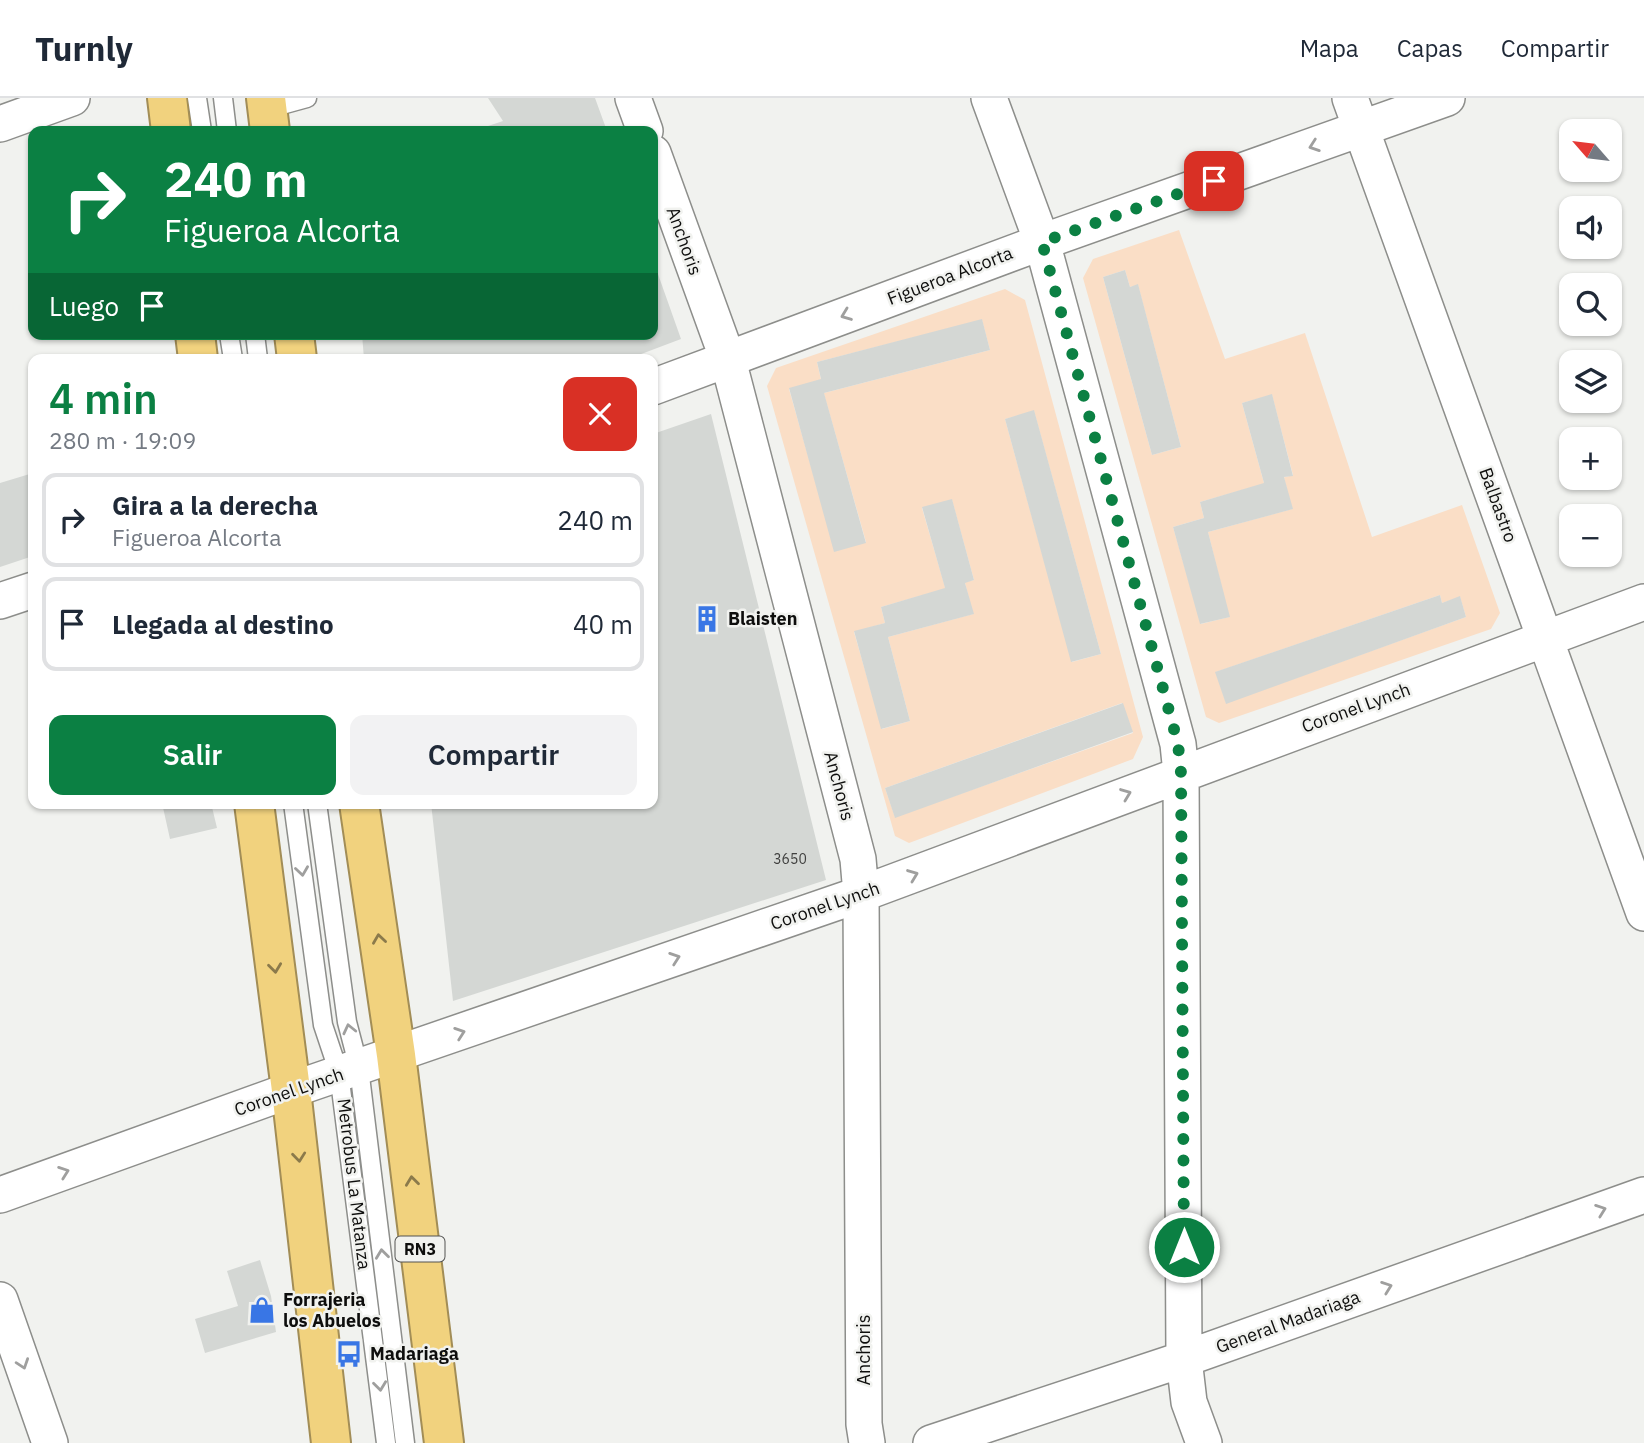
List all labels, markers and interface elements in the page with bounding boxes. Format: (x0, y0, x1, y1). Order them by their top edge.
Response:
text: Turnly (35, 27, 133, 70)
text: Mapa (1300, 32, 1359, 64)
text: Capas (1397, 32, 1463, 64)
text: Compartir (1501, 32, 1609, 64)
north arrow (1559, 119, 1622, 182)
map controls (1559, 119, 1622, 567)
one-way arrow (1308, 138, 1320, 152)
text: 240 m (164, 147, 308, 210)
pin (1184, 151, 1244, 211)
icon: right (49, 154, 140, 245)
icon: arrive (1195, 162, 1233, 200)
button: sound (1559, 196, 1622, 259)
street label: Anchoris (662, 204, 707, 278)
text: Figueroa Alcorta (164, 209, 400, 251)
street label: Figueroa Alcorta (884, 241, 1016, 310)
button: search (1559, 273, 1622, 336)
icon: arrive (133, 287, 171, 325)
text: Luego (49, 289, 119, 323)
one-way arrow (841, 307, 853, 321)
button: layers (1559, 350, 1622, 413)
text: 4 min (49, 371, 158, 426)
button: close (563, 377, 637, 451)
text: 280 m · 19:09 (49, 425, 196, 455)
button: + (1559, 427, 1622, 490)
street label: Balbastro (1474, 464, 1523, 545)
text: Gira a la derecha (112, 488, 318, 522)
icon: right (53, 501, 91, 539)
text: 240 m (557, 503, 633, 537)
button: − (1559, 504, 1622, 567)
text: Figueroa Alcorta (112, 522, 281, 552)
building icon: Blaisten (692, 604, 722, 634)
icon: arrive (53, 605, 91, 643)
text: Llegada al destino (112, 607, 334, 641)
text: 40 m (573, 607, 633, 641)
place label: Blaisten (728, 607, 797, 630)
street label: Coronel Lynch (1298, 677, 1413, 738)
button: Salir (49, 715, 336, 795)
button: Compartir (350, 715, 637, 795)
street label: Anchoris (819, 749, 860, 823)
one-way arrow (1119, 789, 1131, 803)
house number: 3650 (773, 850, 807, 868)
one-way arrow (294, 865, 309, 877)
one-way arrow (907, 869, 919, 883)
street label: Coronel Lynch (767, 876, 882, 935)
one-way arrow (372, 933, 387, 945)
one-way arrow (669, 952, 681, 966)
one-way arrow (268, 962, 283, 974)
one-way arrow (343, 1023, 357, 1035)
one-way arrow (454, 1027, 466, 1041)
street label: Coronel Lynch (231, 1062, 346, 1121)
street label: Metrobus La Matanza (333, 1097, 376, 1271)
one-way arrow (291, 1152, 306, 1163)
one-way arrow (58, 1166, 70, 1180)
one-way arrow (404, 1175, 419, 1187)
one-way arrow (1595, 1204, 1607, 1218)
position arrow (1147, 1210, 1221, 1284)
road number: RN3 (396, 1236, 444, 1261)
one-way arrow (374, 1248, 389, 1260)
one-way arrow (1380, 1281, 1392, 1295)
street label: General Madariaga (1213, 1285, 1363, 1358)
place label: Forrajeria los Abuelos (283, 1288, 381, 1332)
shop icon: Forrajeria los Abuelos (247, 1295, 277, 1325)
street label: Anchoris (852, 1315, 875, 1386)
bus stop icon: Madariaga (334, 1339, 364, 1369)
place label: Madariaga (370, 1342, 459, 1365)
one-way arrow (15, 1358, 29, 1370)
one-way arrow (372, 1380, 387, 1391)

